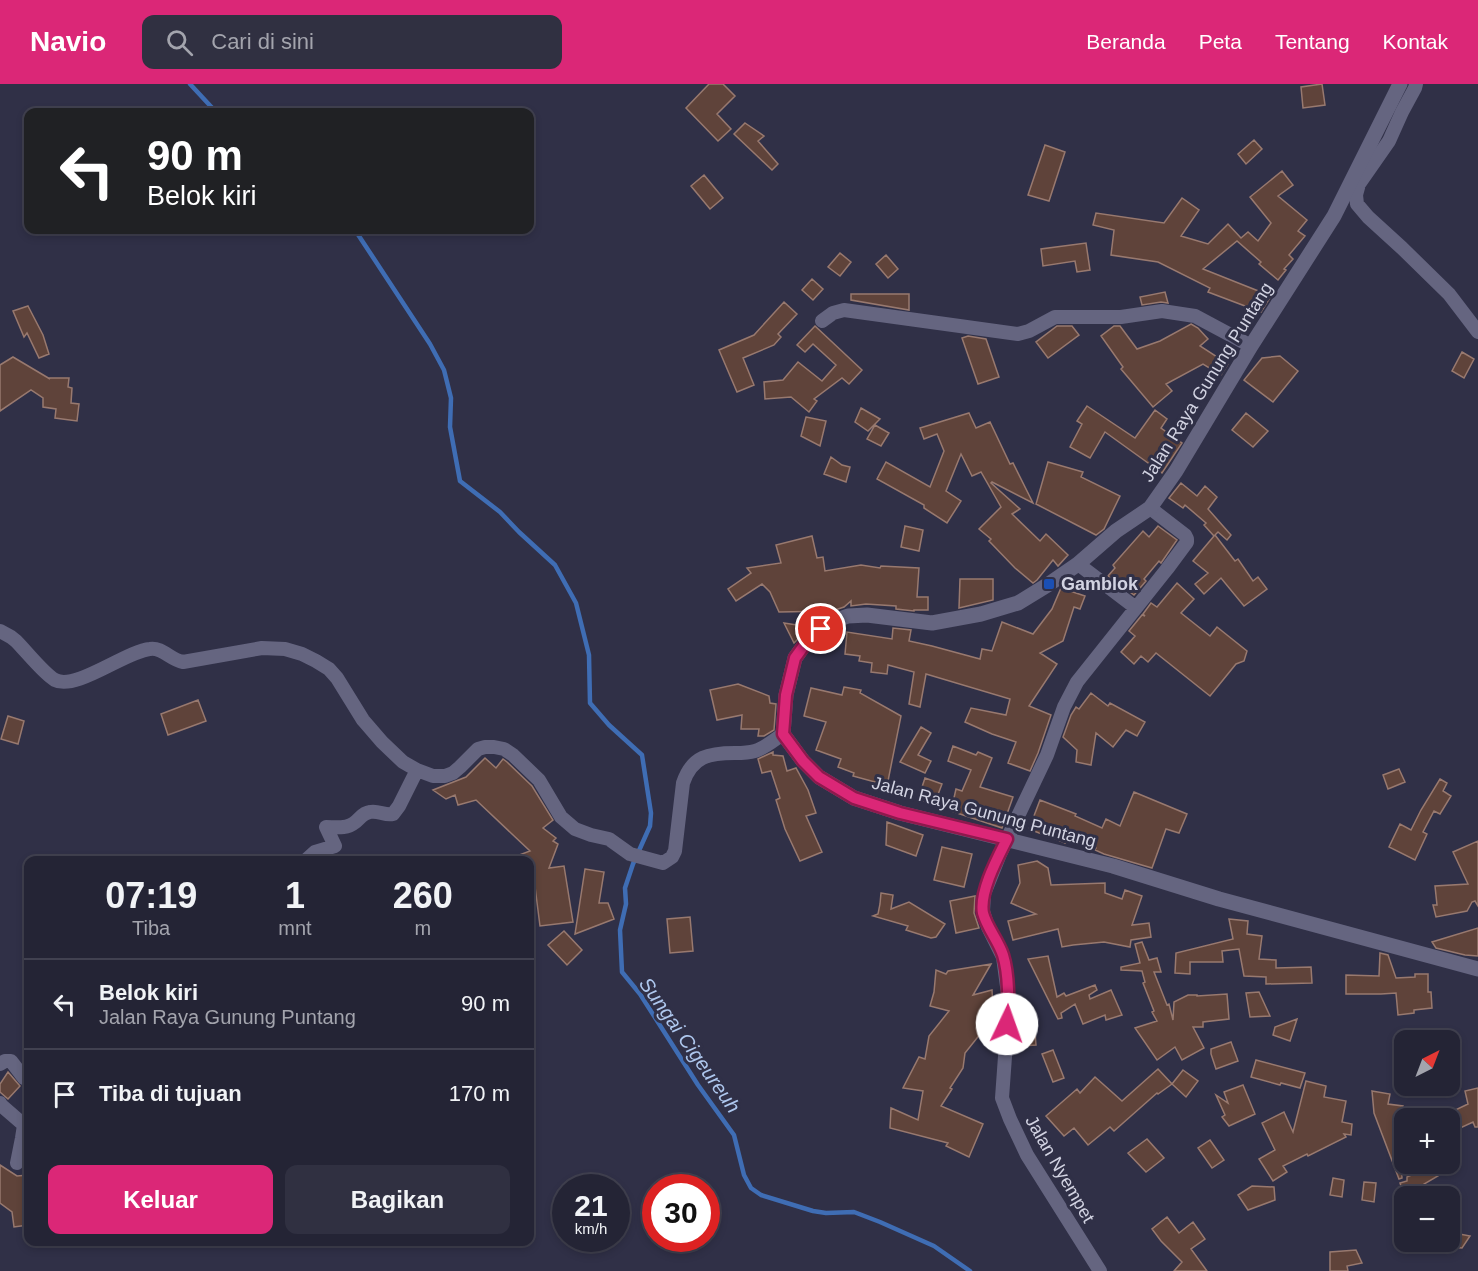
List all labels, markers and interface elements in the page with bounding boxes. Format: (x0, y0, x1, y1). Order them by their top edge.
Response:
search box (142, 15, 562, 69)
text: Navio (30, 26, 106, 57)
icon: search (163, 26, 196, 59)
text: Cari di sini (211, 29, 314, 54)
text: Beranda (1086, 30, 1166, 53)
text: Peta (1199, 30, 1242, 53)
text: Tentang (1275, 30, 1350, 53)
text: Kontak (1383, 30, 1448, 53)
icon: left (48, 132, 126, 210)
text: 90 m (147, 132, 243, 179)
text: Belok kiri (147, 181, 257, 211)
street label: Jalan Raya Gunung Puntang (1137, 279, 1277, 485)
place label: Gamblok (1061, 574, 1139, 594)
marker: Gamblok (1042, 577, 1056, 591)
pin (795, 603, 846, 654)
icon: arrive (804, 612, 837, 645)
street label: Jalan Raya Gunung Puntang (870, 772, 1098, 852)
text: 07:19 (105, 875, 197, 916)
text: 1 (285, 875, 305, 916)
text: 260 (393, 875, 453, 916)
text: Tiba (132, 917, 170, 939)
text: mnt (278, 917, 312, 939)
text: m (415, 917, 431, 939)
water label: Sungai Cigeureuh (635, 973, 745, 1117)
text: Belok kiri (99, 980, 198, 1005)
icon: left (48, 988, 81, 1021)
text: 90 m (461, 991, 510, 1016)
position arrow (975, 992, 1039, 1056)
text: Jalan Raya Gunung Puntang (99, 1006, 356, 1028)
north arrow (1394, 1030, 1460, 1096)
map controls (1394, 1030, 1460, 1252)
icon: arrive (48, 1078, 81, 1111)
text: Tiba di tujuan (99, 1081, 242, 1106)
text: 170 m (449, 1081, 510, 1106)
button: + (1394, 1108, 1460, 1174)
street label: Jalan Nyempet (1021, 1112, 1099, 1226)
button: Keluar (48, 1165, 273, 1234)
button: Bagikan (285, 1165, 510, 1234)
speed limit sign: 30 (642, 1174, 720, 1252)
button: − (1394, 1186, 1460, 1252)
text: 21 (574, 1189, 608, 1222)
text: km/h (575, 1220, 607, 1237)

